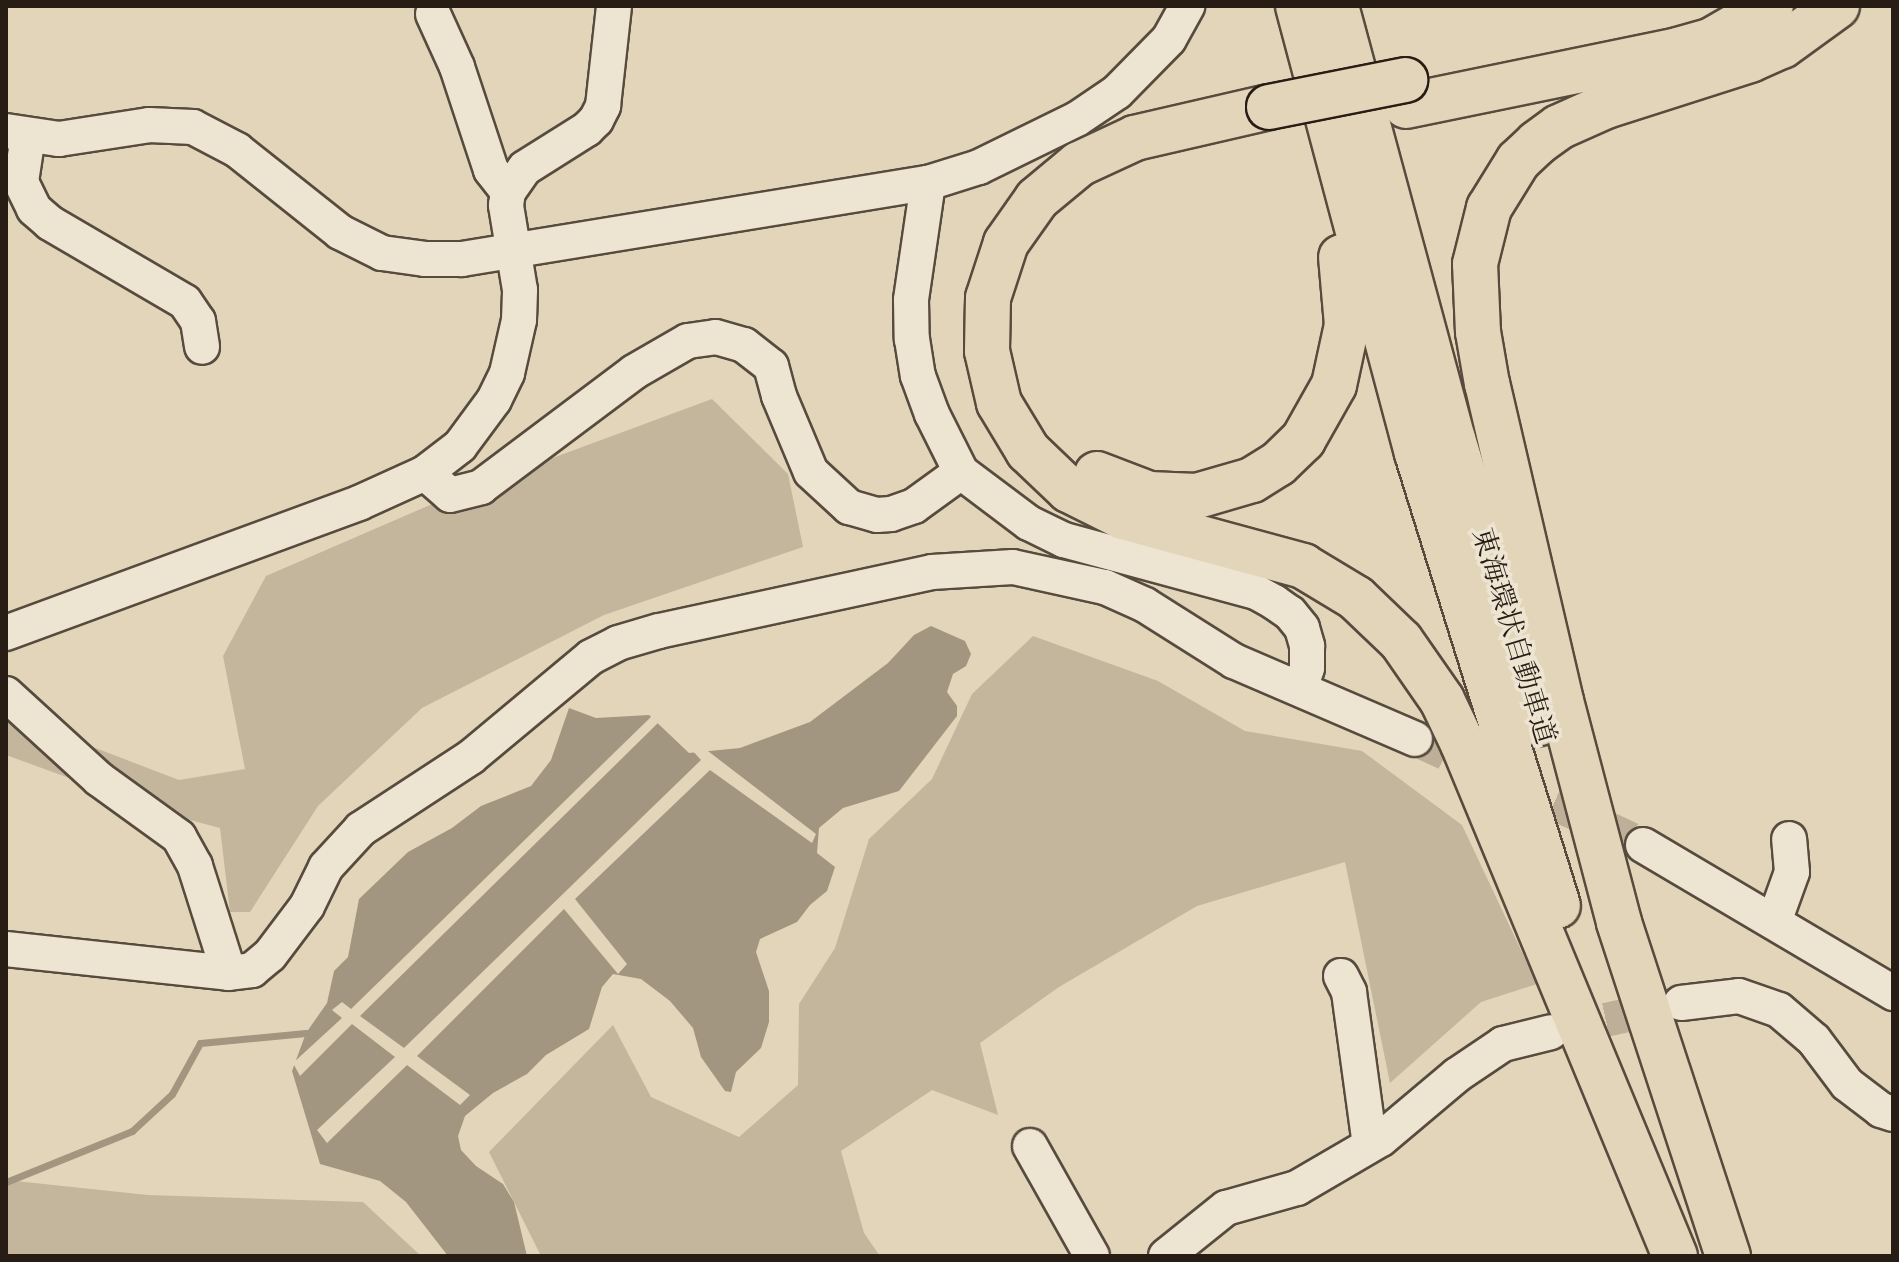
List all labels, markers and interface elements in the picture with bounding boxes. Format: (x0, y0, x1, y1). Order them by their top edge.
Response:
street label: 東海環状自動車道 (1464, 524, 1562, 748)

